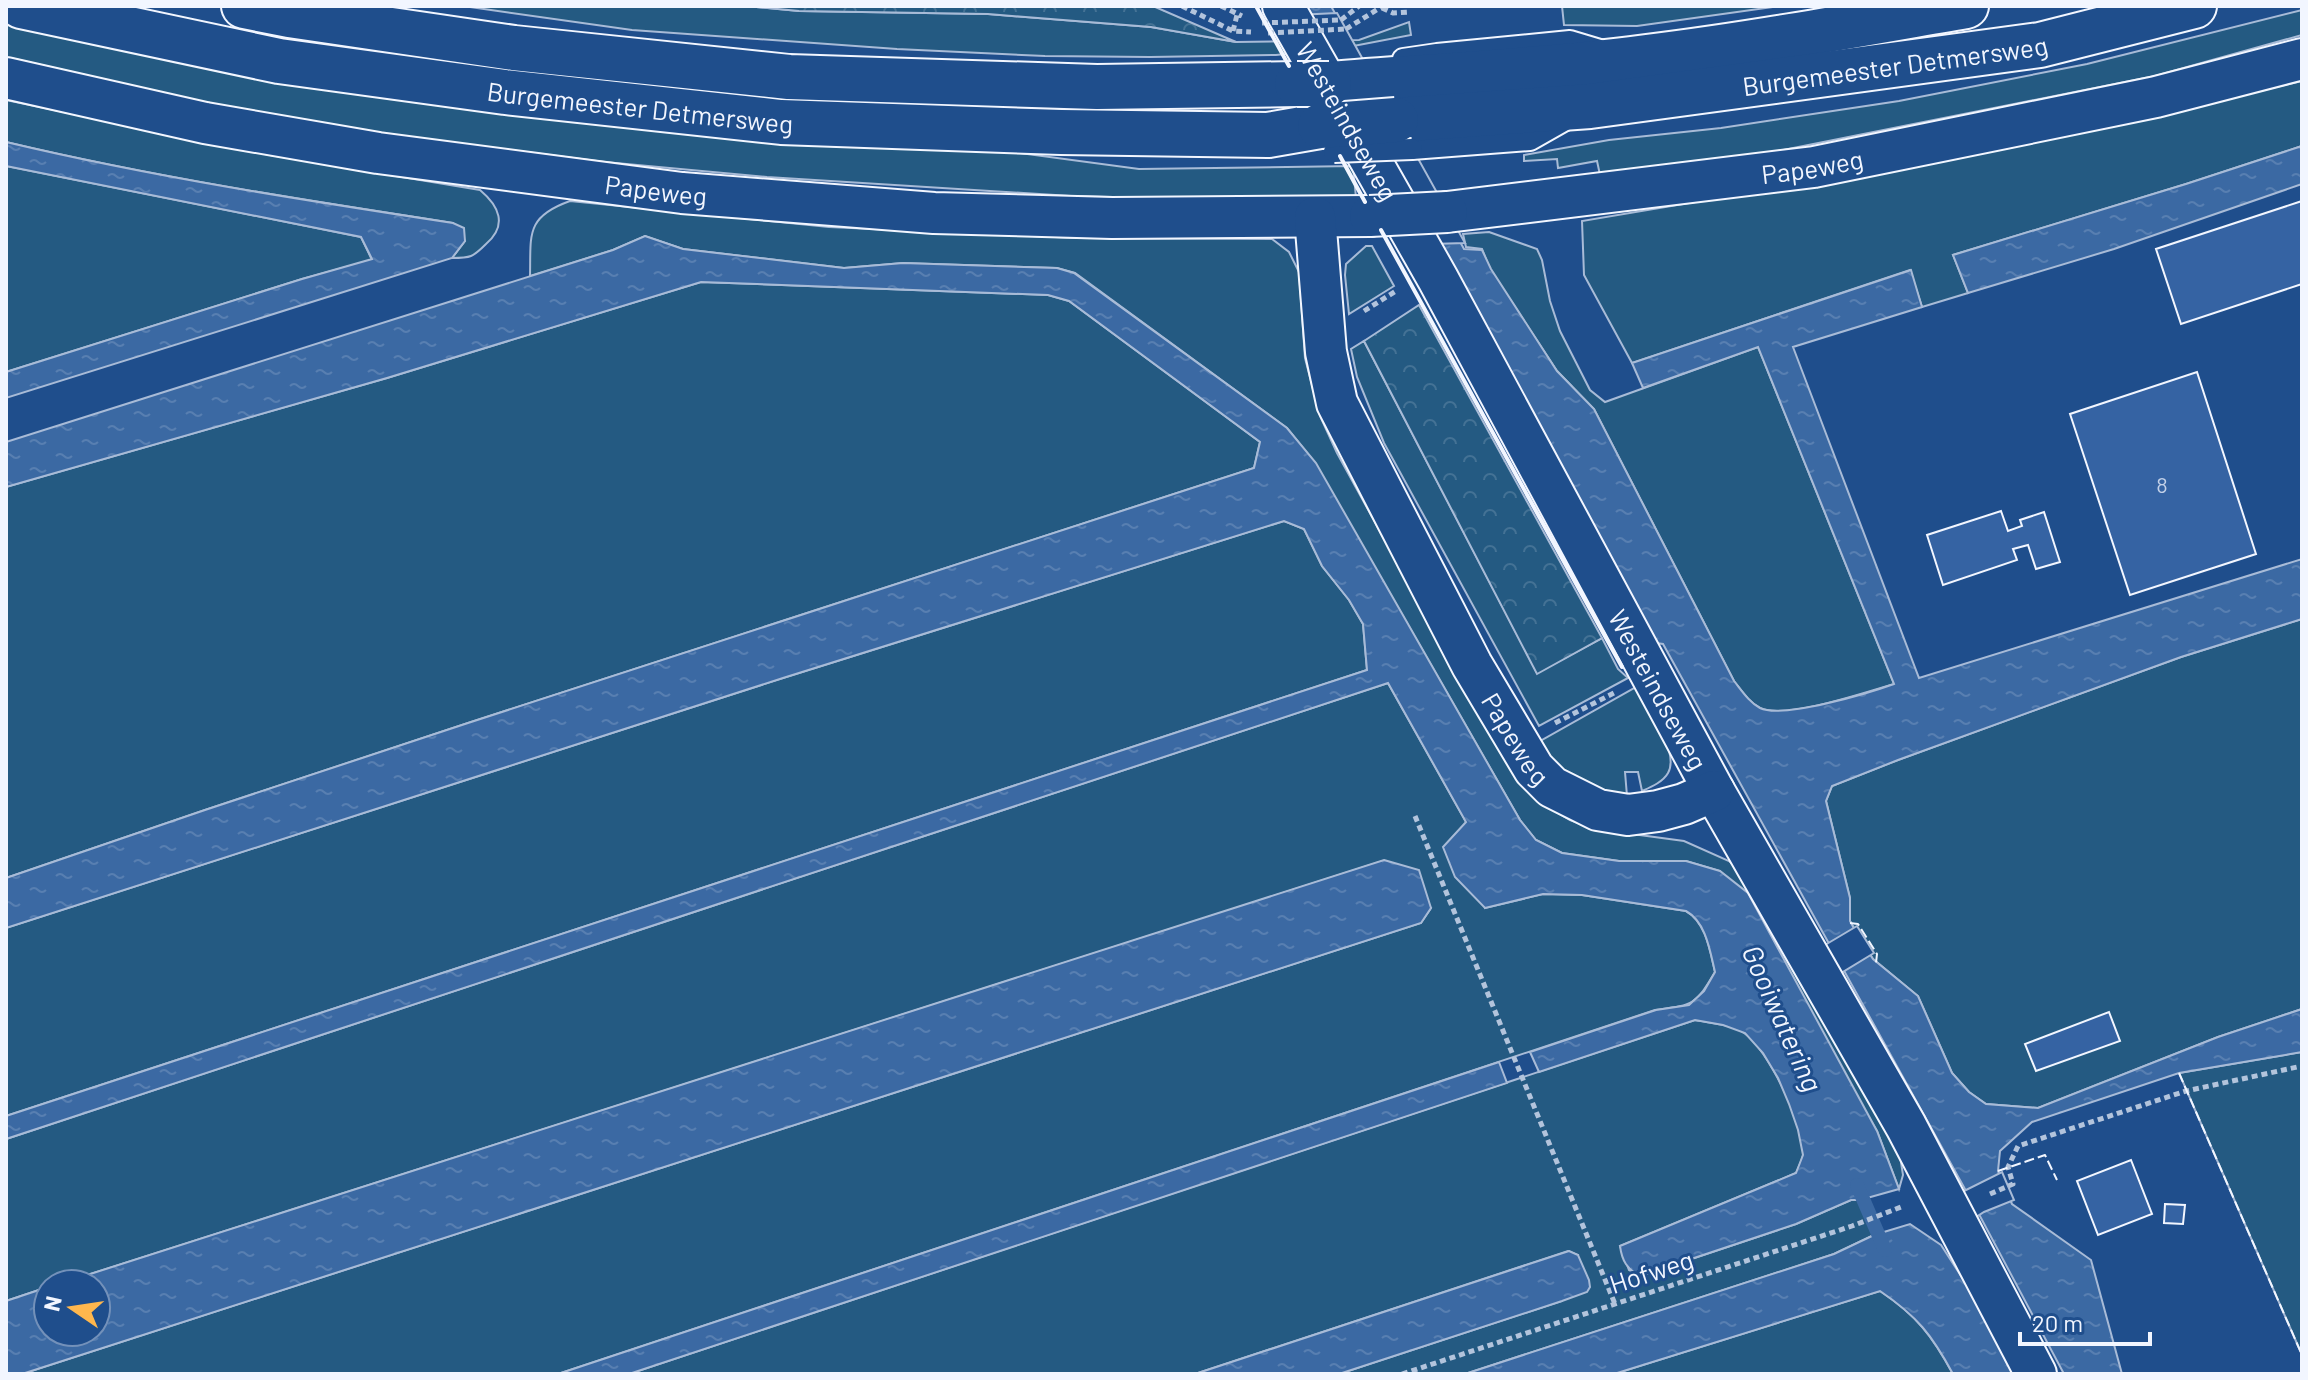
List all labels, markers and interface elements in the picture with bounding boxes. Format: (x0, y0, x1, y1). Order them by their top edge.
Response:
street label: Burgemeester Detmersweg (1740, 28, 2051, 101)
street label: Westeindseweg (1291, 36, 1405, 206)
street label: Burgemeester Detmersweg (485, 74, 794, 138)
street label: Papeweg (1760, 142, 1866, 189)
street label: Papeweg (603, 168, 708, 210)
house number: 8 (2156, 471, 2168, 497)
street label: Westeindseweg (1603, 604, 1715, 775)
street label: Papeweg (1476, 687, 1556, 791)
water label: Gooiwatering (1736, 939, 1830, 1097)
street label: Hofweg (1605, 1243, 1697, 1299)
north arrow (32, 1268, 112, 1348)
text: N (37, 1293, 66, 1313)
scale bar (2020, 1296, 2150, 1346)
text: 20 m (2032, 1308, 2083, 1337)

